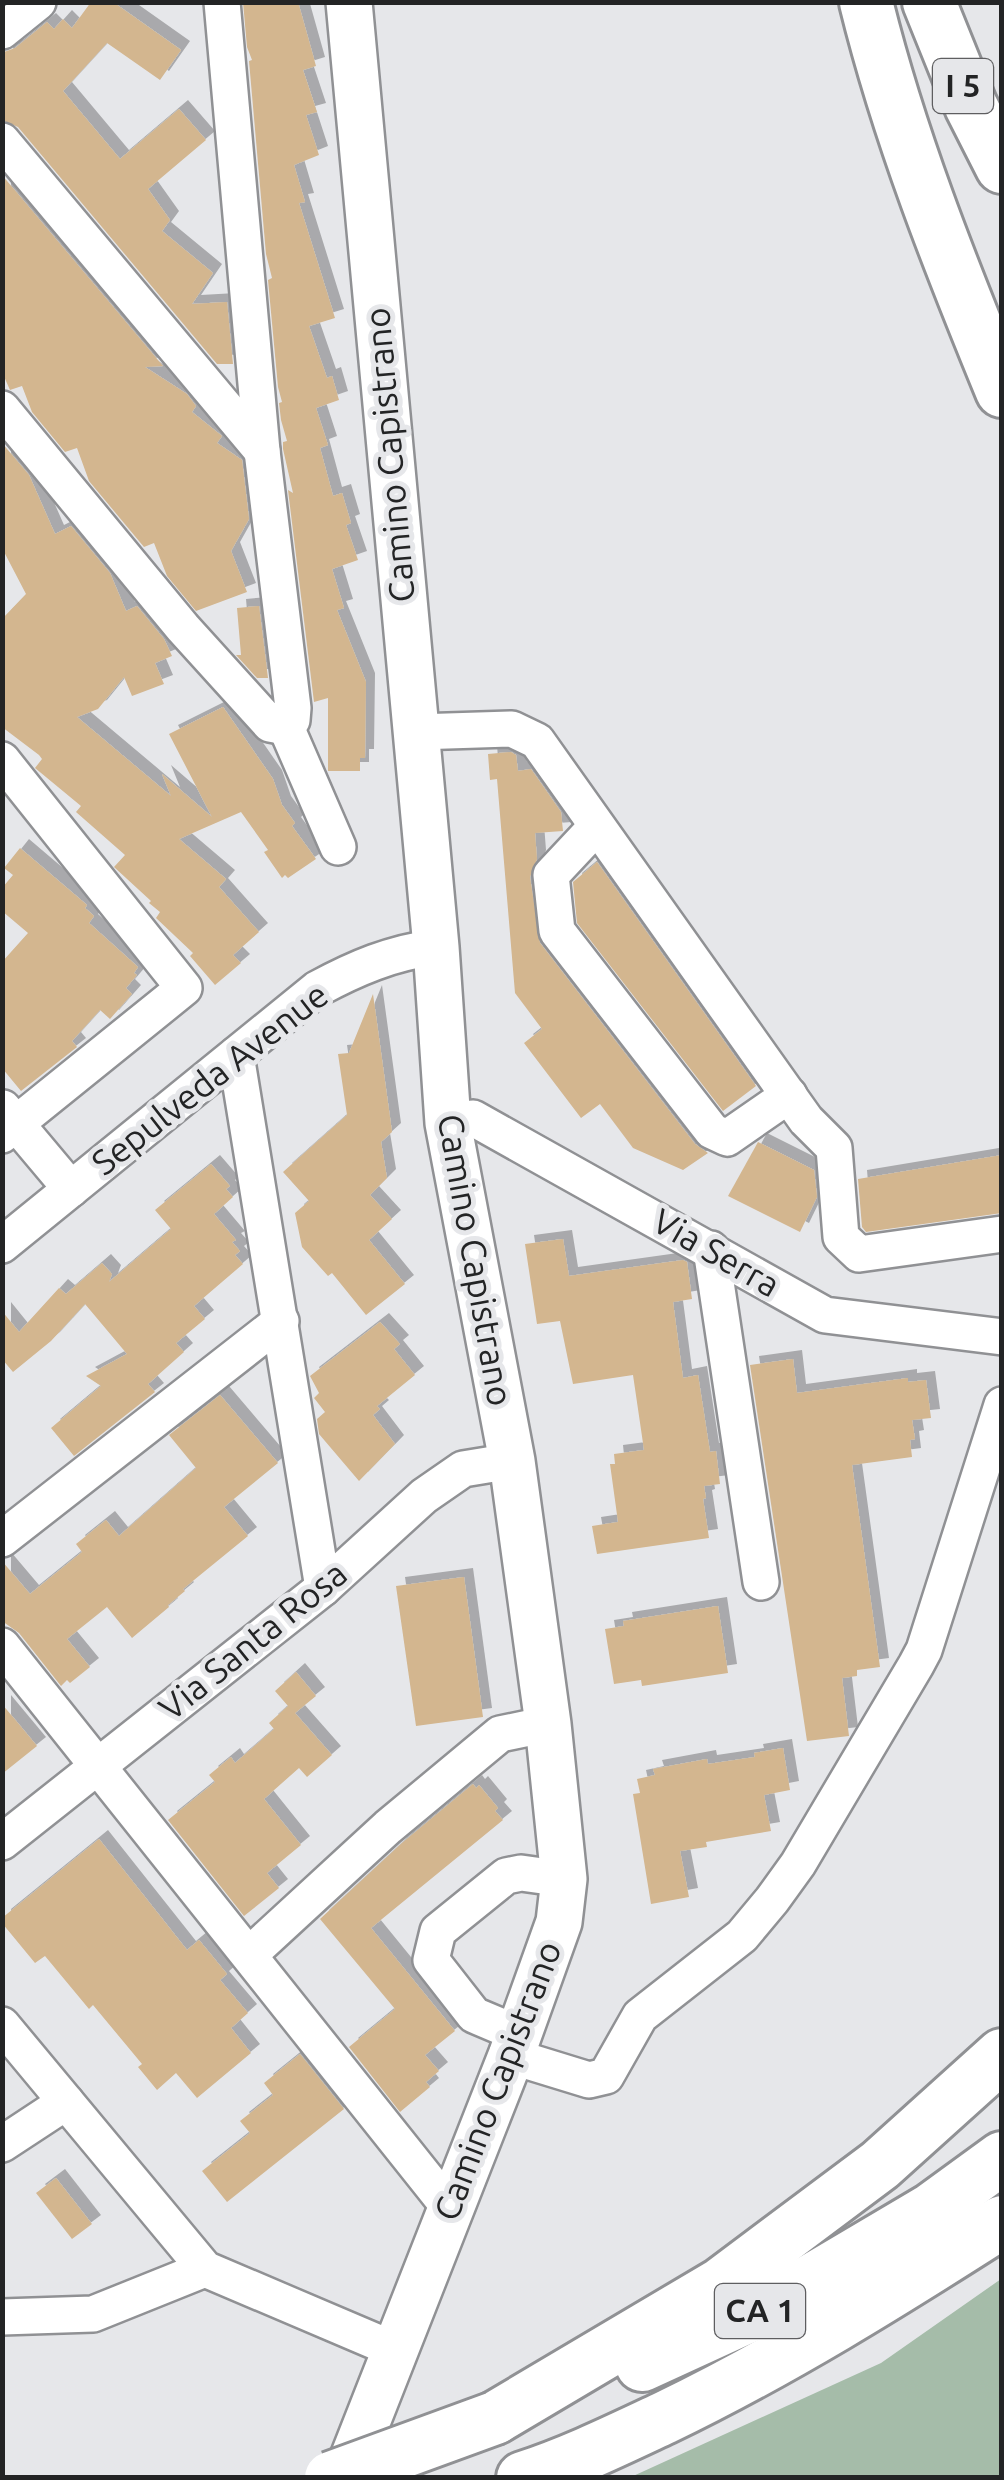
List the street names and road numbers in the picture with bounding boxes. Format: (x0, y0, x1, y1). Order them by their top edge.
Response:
road number: I 5 (933, 59, 993, 113)
street label: Camino Capistrano (356, 306, 422, 604)
street label: Sepulveda Avenue (84, 974, 335, 1183)
street label: Camino Capistrano (431, 1111, 521, 1409)
street label: Via Serra (646, 1200, 787, 1304)
street label: Via Santa Rosa (151, 1553, 354, 1728)
street label: Camino Capistrano (425, 1935, 569, 2226)
road number: CA 1 (715, 2284, 805, 2338)

